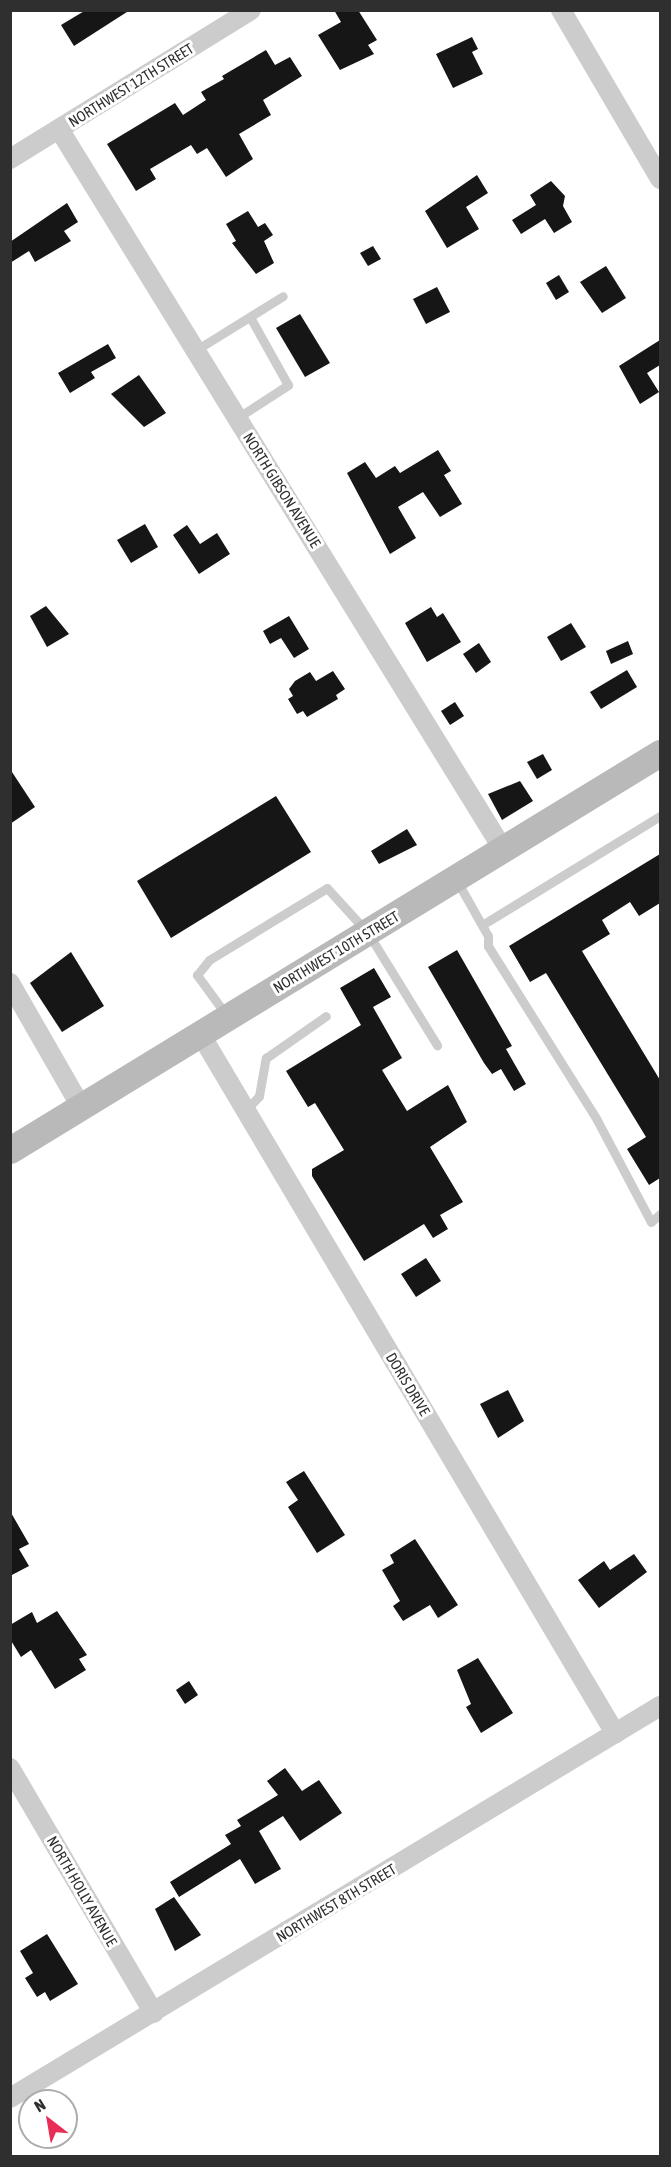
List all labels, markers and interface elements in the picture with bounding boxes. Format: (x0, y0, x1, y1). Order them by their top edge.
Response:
street label: NORTHWEST 12TH STREET (65, 39, 197, 131)
street label: NORTH GIBSON AVENUE (239, 429, 325, 551)
street label: NORTHWEST 10TH STREET (270, 907, 402, 997)
street label: DORIS DRIVE (382, 1349, 434, 1419)
street label: NORTH HOLLY AVENUE (43, 1833, 121, 1949)
street label: NORTHWEST 8TH STREET (273, 1860, 399, 1946)
north arrow (18, 2089, 78, 2149)
text: N (31, 2095, 48, 2115)

